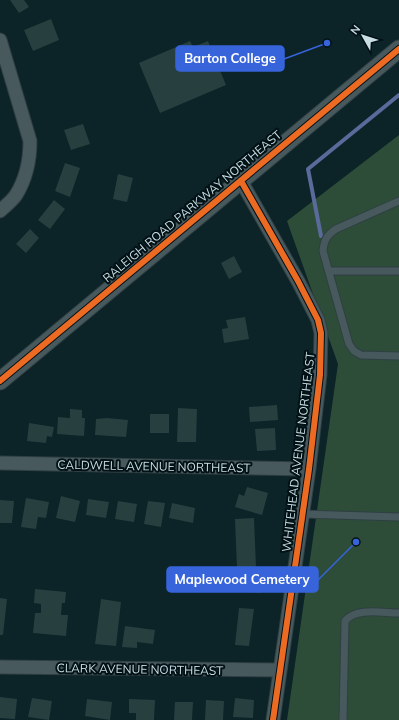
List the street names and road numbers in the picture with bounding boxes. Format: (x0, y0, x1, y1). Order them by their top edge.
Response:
street label: RALEIGH ROAD PARKWAY NORTHEAST (100, 126, 285, 285)
street label: WHITEHEAD AVENUE NORTHEAST (278, 350, 318, 553)
street label: CALDWELL AVENUE NORTHEAST (57, 457, 251, 475)
street label: CLARK AVENUE NORTHEAST (56, 660, 224, 678)

